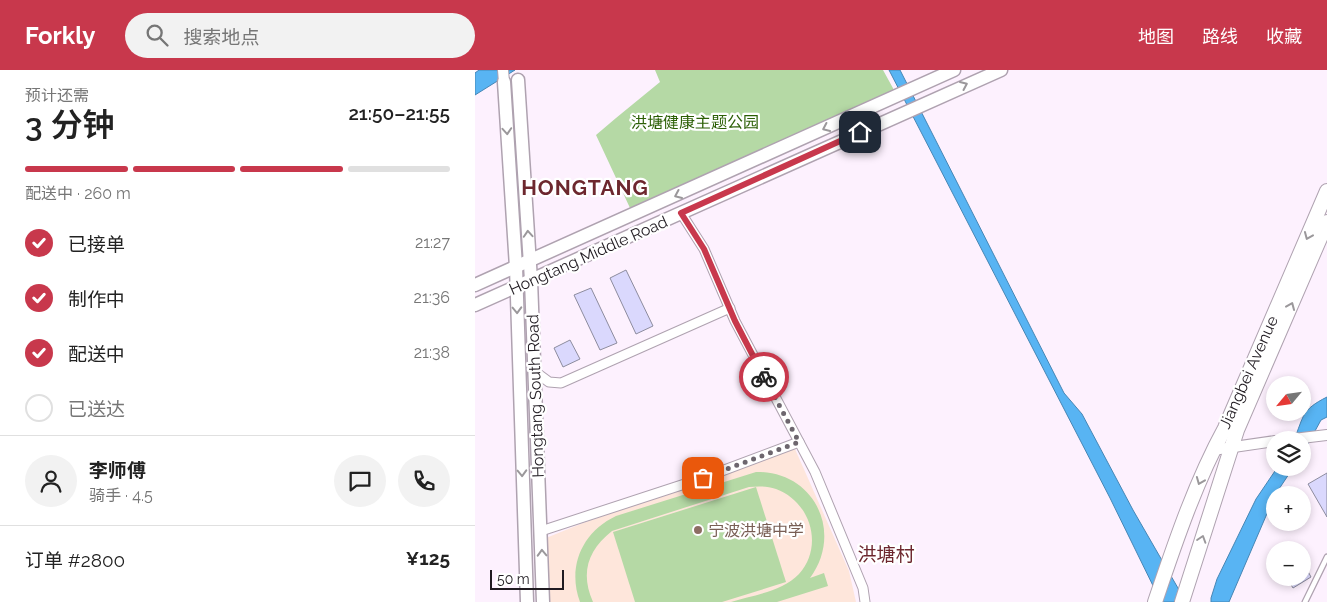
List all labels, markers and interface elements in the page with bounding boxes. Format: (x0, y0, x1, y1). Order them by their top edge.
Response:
search box (125, 13, 475, 58)
text: Forkly (25, 21, 95, 50)
icon: search (143, 21, 171, 49)
text: 搜索地点 (183, 26, 259, 48)
text: 地图 (1138, 26, 1174, 47)
text: 路线 (1202, 26, 1238, 47)
text: 收藏 (1266, 26, 1302, 47)
one-way arrow (959, 81, 968, 92)
text: 预计还需 (25, 86, 89, 105)
text: 21:50–21:55 (348, 102, 450, 124)
text: 3 分钟 (25, 106, 114, 143)
pin (839, 111, 881, 153)
park label: 洪塘健康主题公园 (631, 113, 759, 132)
icon: home (846, 118, 874, 146)
one-way arrow (822, 122, 831, 133)
one-way arrow (502, 127, 513, 135)
district label: HONGTANG (521, 175, 649, 200)
text: 配送中 · 260 m (25, 184, 131, 203)
one-way arrow (674, 188, 683, 199)
street label: Hongtang Middle Road (506, 212, 670, 299)
icon: check (25, 229, 53, 257)
one-way arrow (522, 229, 533, 237)
one-way arrow (1303, 231, 1314, 240)
text: 已接单 (68, 233, 125, 255)
text: 21:27 (415, 233, 450, 252)
icon: check (25, 284, 53, 312)
text: 制作中 (68, 288, 125, 310)
text: 21:36 (414, 288, 450, 307)
one-way arrow (1284, 302, 1295, 311)
one-way arrow (511, 306, 522, 314)
street label: Jiangbei Avenue (1215, 313, 1282, 432)
street label: Hongtang South Road (523, 314, 548, 478)
icon: check (25, 339, 53, 367)
text: 配送中 (68, 343, 125, 365)
text: 21:38 (414, 343, 450, 362)
courier (739, 352, 789, 402)
icon: bike (750, 363, 778, 391)
north arrow (1266, 376, 1311, 421)
map controls (1266, 376, 1311, 586)
text: 已送达 (68, 398, 125, 420)
button: layers (1266, 431, 1311, 476)
button: person (25, 455, 77, 507)
button: chat (334, 455, 386, 507)
button: phone (398, 455, 450, 507)
pin (682, 457, 724, 499)
text: 李师傅 (89, 459, 146, 481)
icon: bag (689, 464, 717, 492)
one-way arrow (517, 469, 528, 477)
one-way arrow (1196, 476, 1206, 484)
text: 骑手 · 4.5 (89, 486, 153, 505)
button: + (1266, 486, 1311, 531)
place label: 宁波洪塘中学 (708, 521, 804, 540)
marker: 宁波洪塘中学 (692, 524, 704, 536)
one-way arrow (1197, 536, 1207, 544)
button: − (1266, 541, 1311, 586)
district label: 洪塘村 (857, 543, 915, 565)
text: ¥125 (406, 547, 450, 569)
text: 订单 #2800 (25, 549, 125, 571)
one-way arrow (536, 549, 547, 557)
scale bar (490, 567, 564, 590)
text: 50 m (497, 571, 530, 587)

